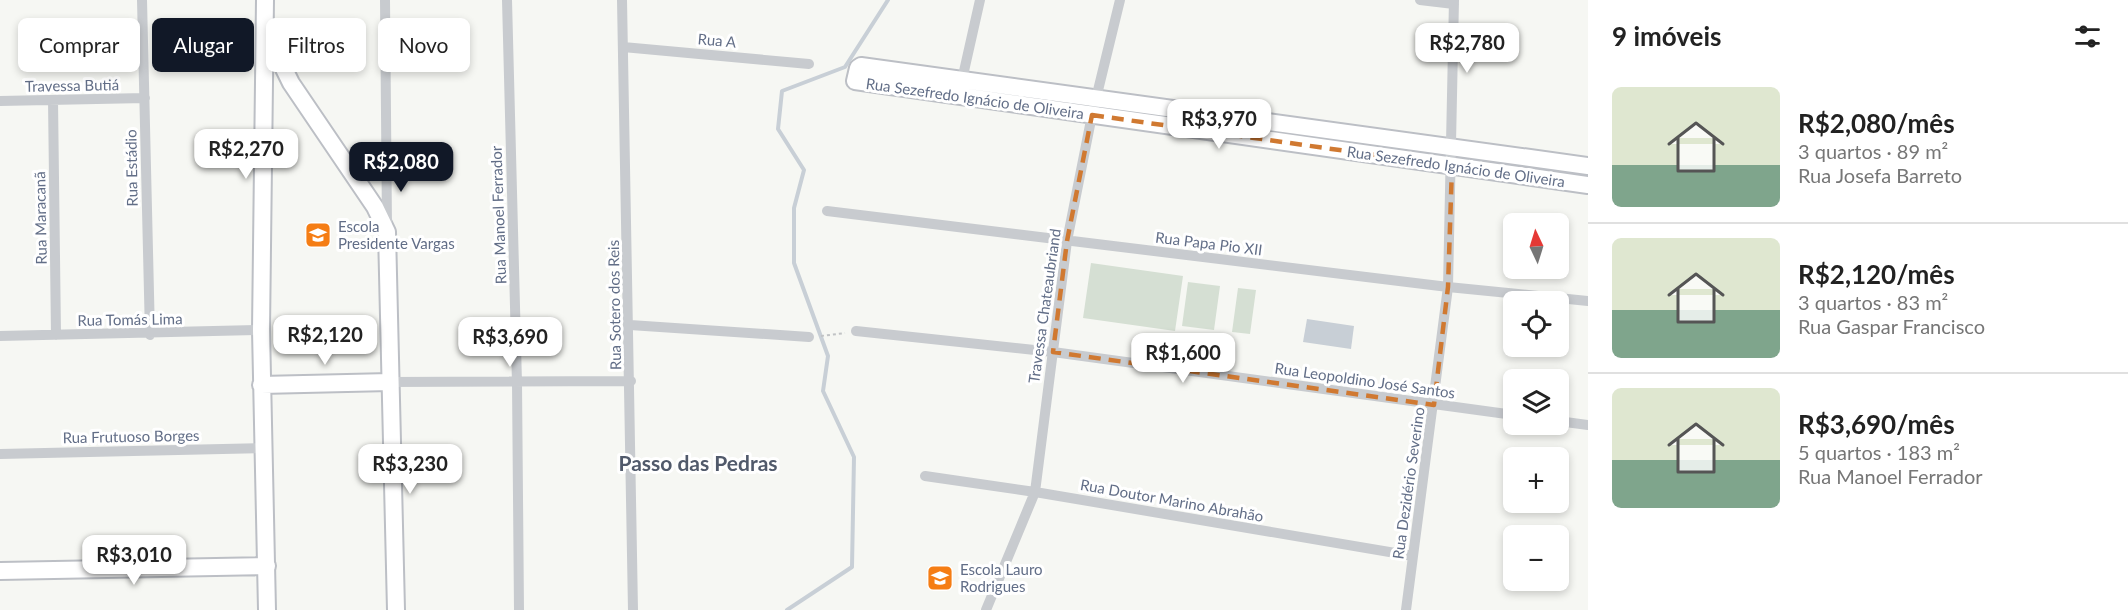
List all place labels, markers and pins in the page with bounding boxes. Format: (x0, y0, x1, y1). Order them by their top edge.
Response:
pin: R$2,780 (1412, 23, 1522, 74)
pin: R$3,970 (1164, 99, 1274, 150)
pin: R$2,270 (191, 129, 301, 180)
pin: R$2,080 (346, 142, 456, 193)
place label: Escola Presidente Vargas (338, 217, 455, 252)
school or university icon: Escola Presidente Vargas (303, 220, 333, 250)
pin: R$2,120 (270, 315, 380, 366)
pin: R$3,690 (455, 317, 565, 368)
pin: R$1,600 (1128, 333, 1238, 384)
pin: R$3,230 (355, 444, 465, 495)
pin: R$3,010 (79, 535, 189, 586)
place label: Escola Lauro Rodrigues (960, 560, 1043, 595)
school or university icon: Escola Lauro Rodrigues (925, 563, 955, 593)

